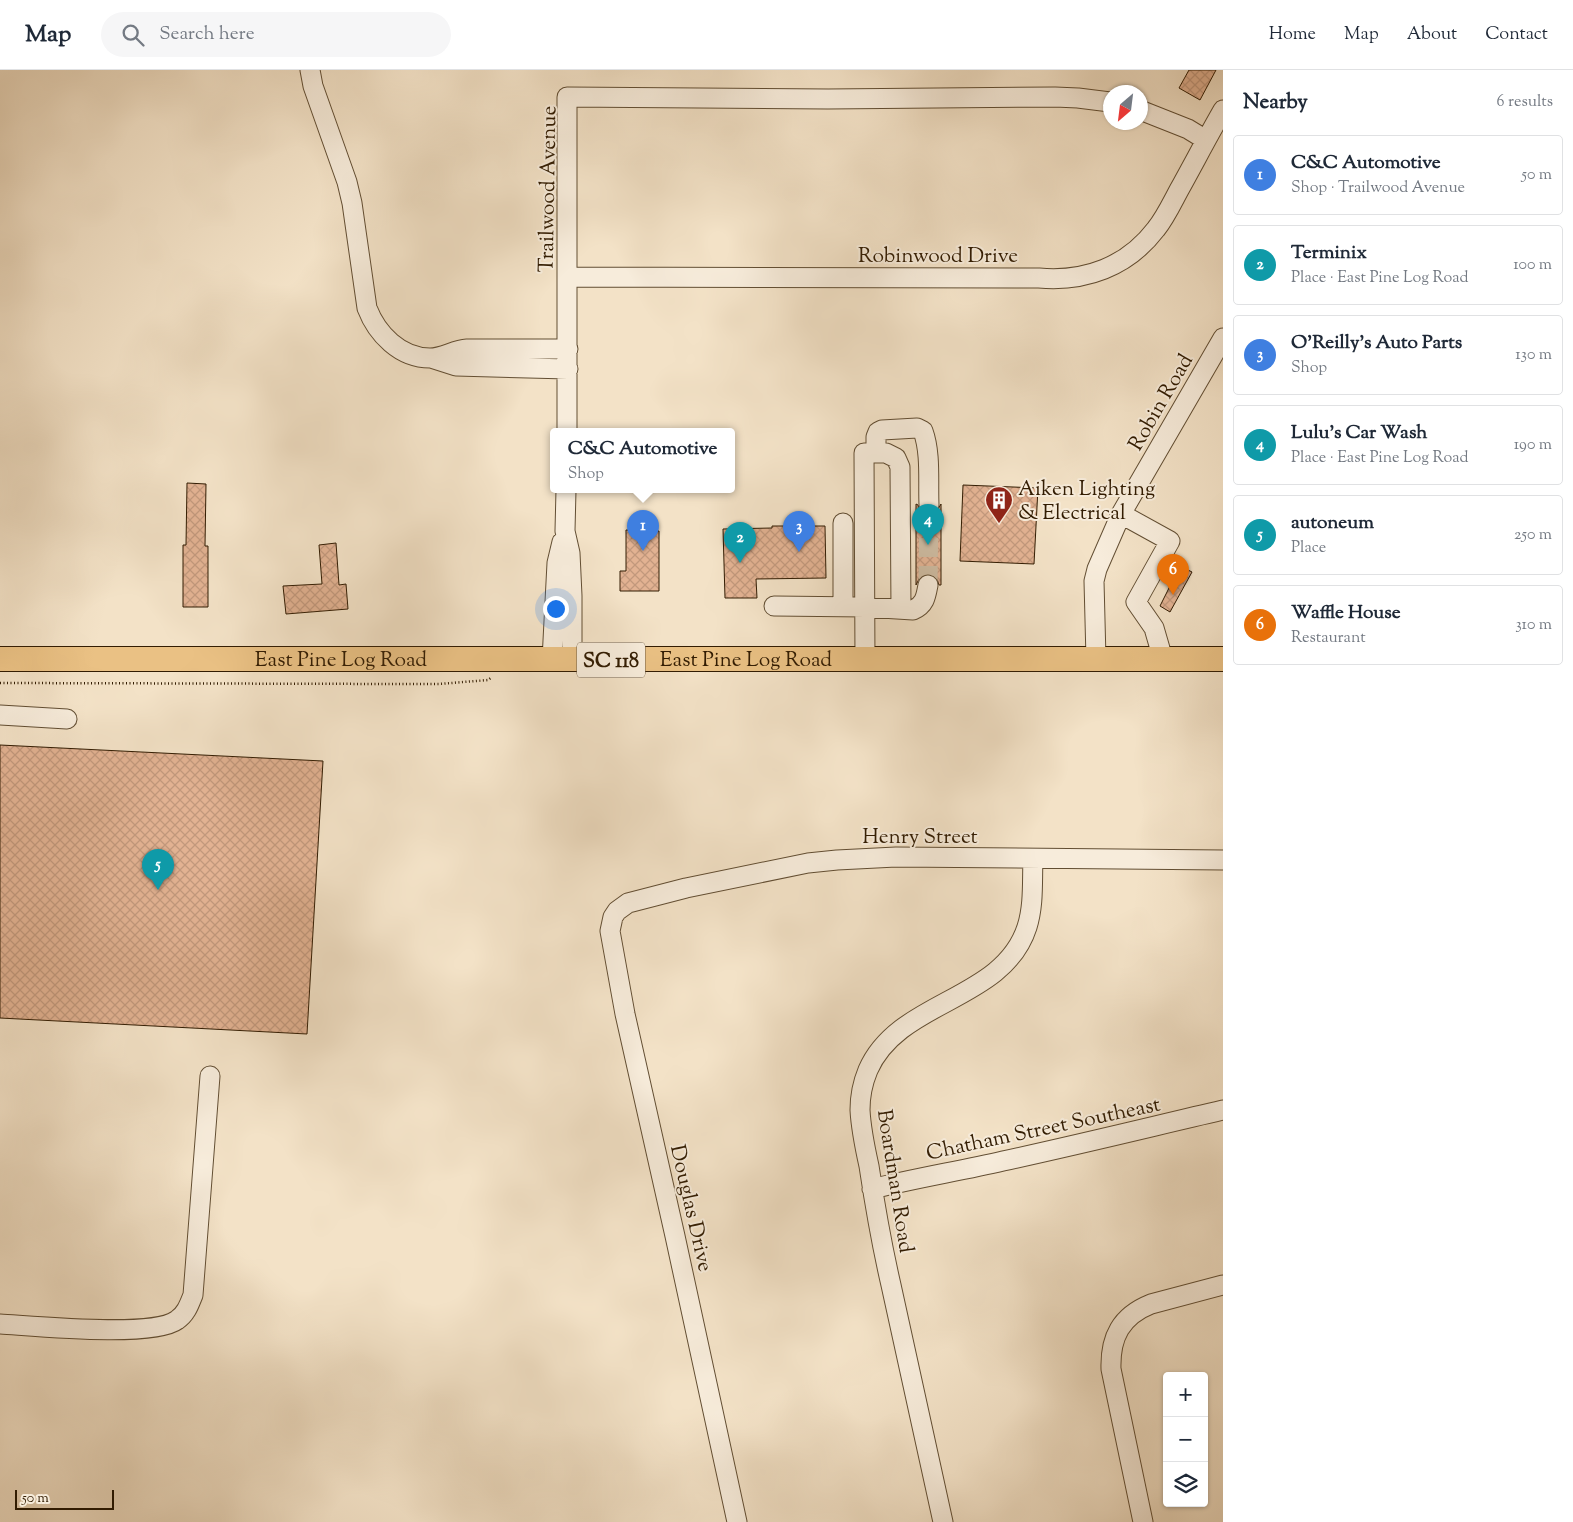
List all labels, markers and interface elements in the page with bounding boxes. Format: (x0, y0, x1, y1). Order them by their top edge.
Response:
search box (101, 12, 451, 57)
text: Map (25, 18, 71, 52)
icon: search (119, 21, 147, 49)
text: Search here (159, 21, 255, 48)
text: Home (1269, 22, 1316, 48)
text: Map (1344, 22, 1379, 48)
text: About (1407, 22, 1457, 48)
text: Contact (1485, 22, 1548, 48)
north arrow (1103, 85, 1148, 130)
text: Nearby (1243, 88, 1308, 118)
text: 6 results (1497, 91, 1553, 114)
street label: Trailwood Avenue (533, 105, 565, 273)
text: C&C Automotive (1291, 150, 1441, 177)
text: 1 (1257, 164, 1263, 187)
text: 50 m (1521, 164, 1552, 187)
text: Shop · Trailwood Avenue (1291, 177, 1465, 200)
text: Terminix (1291, 240, 1367, 267)
street label: Robinwood Drive (858, 242, 1018, 272)
text: 2 (1256, 254, 1264, 277)
text: 100 m (1513, 254, 1552, 277)
text: Place · East Pine Log Road (1291, 267, 1468, 290)
text: O'Reilly's Auto Parts (1291, 330, 1462, 357)
text: 3 (1257, 344, 1263, 367)
text: 130 m (1515, 344, 1552, 367)
street label: Robin Road (1122, 349, 1202, 457)
text: Shop (1291, 357, 1327, 380)
text: Lulu's Car Wash (1291, 420, 1428, 447)
popup (550, 428, 735, 493)
text: 4 (1256, 434, 1264, 457)
text: 190 m (1514, 434, 1552, 457)
text: C&C Automotive (568, 436, 717, 463)
text: Place · East Pine Log Road (1291, 447, 1468, 470)
text: Shop (568, 463, 604, 486)
place label: Aiken Lighting & Electrical (1018, 475, 1155, 529)
building icon: Aiken Lighting & Electrical (984, 485, 1014, 524)
pin: 4 (912, 504, 944, 545)
pin: 1 (627, 510, 659, 551)
text: autoneum (1291, 510, 1374, 537)
pin: 3 (783, 511, 815, 552)
pin: 2 (724, 522, 756, 563)
text: 5 (1257, 524, 1263, 547)
text: 250 m (1514, 524, 1552, 547)
text: Place (1291, 537, 1326, 560)
pin: 6 (1157, 554, 1189, 595)
your location (543, 596, 569, 622)
text: Waffle House (1291, 600, 1401, 627)
text: 6 (1256, 614, 1264, 637)
text: 310 m (1515, 614, 1552, 637)
text: Restaurant (1291, 627, 1366, 650)
road number: SC 118 (577, 642, 645, 678)
street label: East Pine Log Road (255, 646, 427, 676)
street label: East Pine Log Road (660, 646, 832, 676)
street label: Henry Street (862, 823, 978, 853)
pin: 5 (142, 849, 174, 890)
street label: Chatham Street Southeast (924, 1090, 1163, 1169)
street label: Boardman Road (868, 1107, 920, 1255)
street label: Douglas Drive (661, 1142, 719, 1275)
map controls (1163, 1372, 1208, 1507)
button: + (1163, 1372, 1208, 1417)
button: − (1163, 1417, 1208, 1462)
button: layers (1163, 1462, 1208, 1507)
scale bar (15, 1487, 114, 1510)
text: 50 m (22, 1489, 49, 1509)

